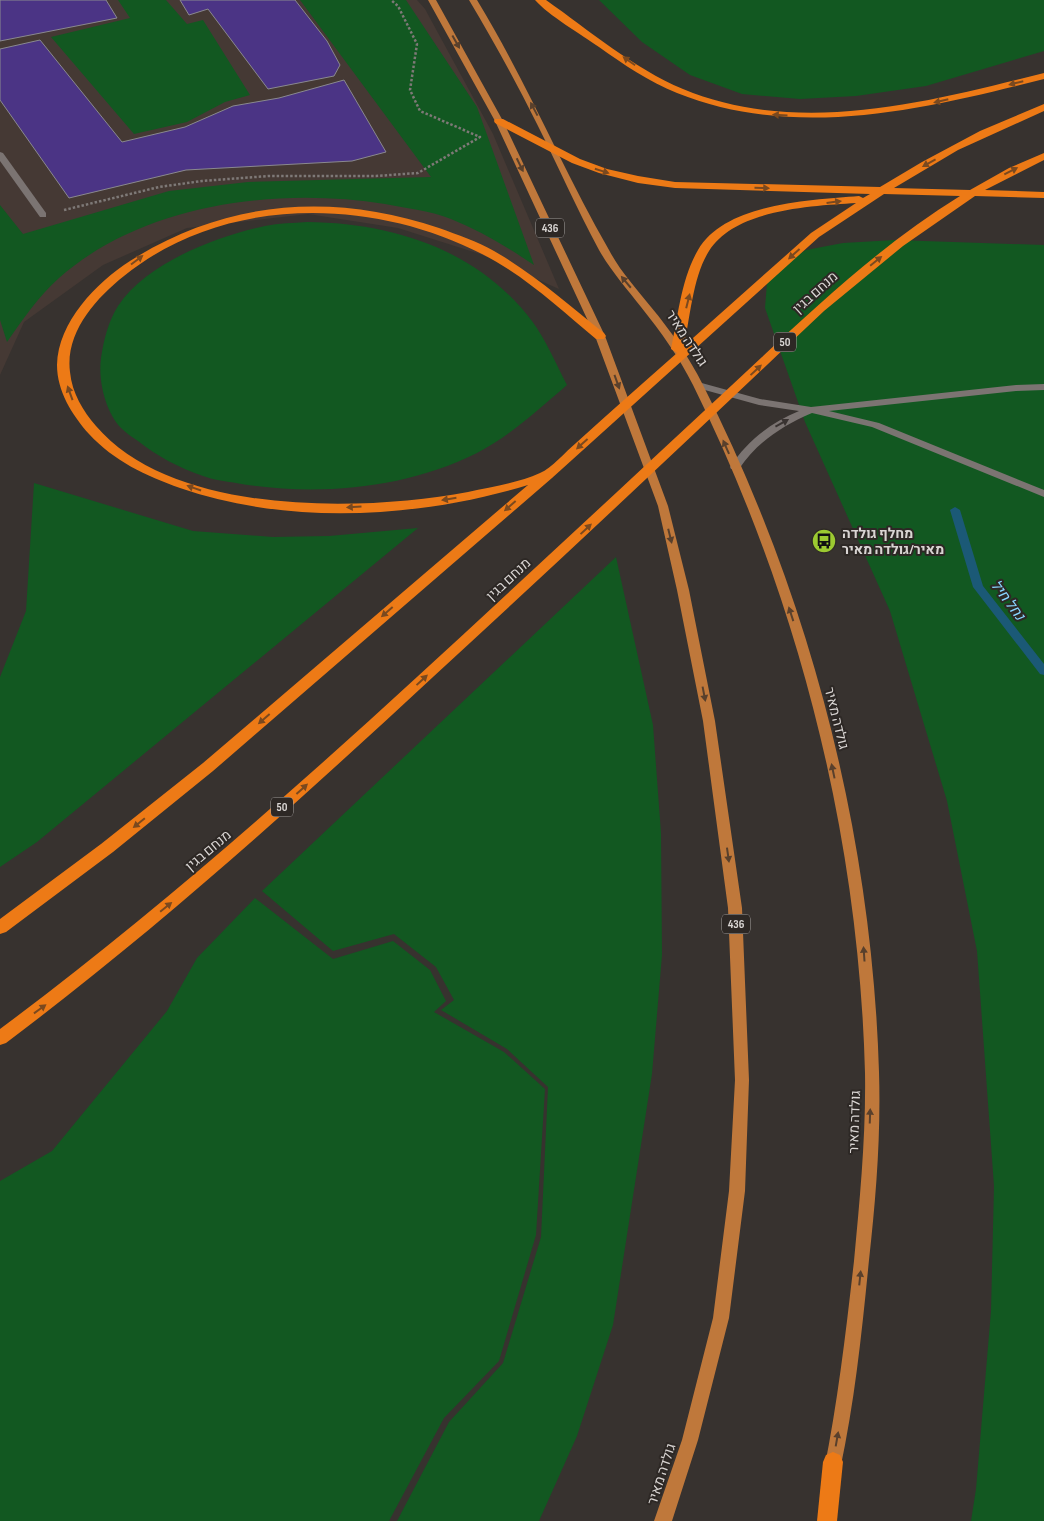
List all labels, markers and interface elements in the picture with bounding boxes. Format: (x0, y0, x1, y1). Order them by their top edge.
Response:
one-way arrow (452, 35, 460, 50)
one-way arrow (622, 56, 636, 66)
one-way arrow (1009, 79, 1024, 87)
one-way arrow (934, 97, 949, 105)
one-way arrow (530, 102, 538, 116)
one-way arrow (772, 111, 788, 119)
one-way arrow (516, 158, 524, 172)
one-way arrow (922, 159, 935, 168)
one-way arrow (594, 167, 609, 175)
one-way arrow (1004, 167, 1019, 175)
one-way arrow (755, 185, 771, 193)
one-way arrow (827, 198, 843, 206)
road number: 436 (536, 218, 564, 238)
one-way arrow (789, 248, 801, 260)
one-way arrow (130, 255, 144, 265)
one-way arrow (870, 255, 883, 266)
street label: מנחם בגין (789, 268, 841, 317)
one-way arrow (620, 277, 632, 289)
one-way arrow (684, 294, 692, 309)
street label: גולדה מאיר (662, 307, 711, 370)
road number: 50 (774, 332, 796, 352)
one-way arrow (749, 364, 761, 376)
one-way arrow (613, 375, 621, 390)
one-way arrow (66, 385, 74, 400)
one-way arrow (776, 418, 789, 427)
one-way arrow (575, 438, 588, 449)
one-way arrow (721, 440, 729, 454)
one-way arrow (186, 484, 201, 492)
one-way arrow (440, 495, 456, 503)
one-way arrow (504, 501, 517, 512)
one-way arrow (346, 504, 362, 512)
one-way arrow (580, 523, 592, 535)
place label: מחלף גולדה מאיר/גולדה מאיר (842, 525, 944, 558)
one-way arrow (666, 528, 674, 543)
bus stop icon: מחלף גולדה מאיר/גולדה מאיר (811, 528, 837, 554)
street label: מנחם בגין (483, 555, 534, 604)
water label: נחל חיל (986, 576, 1030, 626)
one-way arrow (380, 607, 393, 618)
one-way arrow (787, 607, 794, 622)
one-way arrow (416, 674, 428, 686)
street label: גולדה מאיר (821, 685, 852, 751)
one-way arrow (700, 687, 708, 703)
one-way arrow (257, 713, 270, 724)
one-way arrow (829, 763, 837, 779)
one-way arrow (295, 783, 307, 795)
road number: 50 (271, 798, 293, 816)
one-way arrow (133, 817, 146, 828)
street label: מנחם בגין (182, 826, 235, 874)
one-way arrow (724, 847, 732, 863)
one-way arrow (160, 902, 172, 913)
road number: 436 (722, 914, 750, 934)
one-way arrow (860, 946, 868, 962)
one-way arrow (33, 1004, 46, 1014)
street label: גולדה מאיר (845, 1090, 864, 1154)
one-way arrow (867, 1108, 875, 1124)
one-way arrow (856, 1270, 864, 1286)
one-way arrow (834, 1431, 842, 1447)
street label: גולדה מאיר (644, 1441, 679, 1507)

